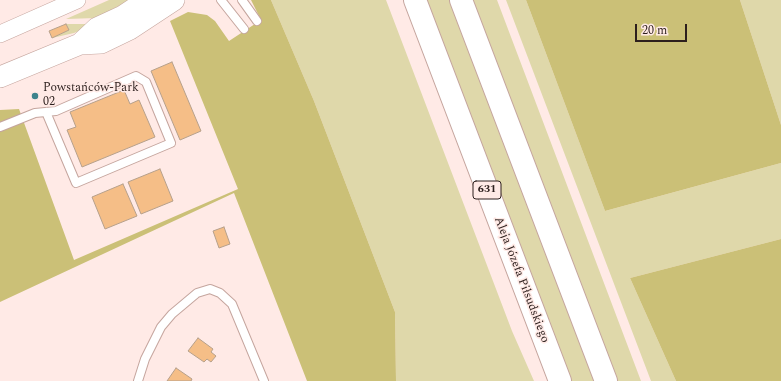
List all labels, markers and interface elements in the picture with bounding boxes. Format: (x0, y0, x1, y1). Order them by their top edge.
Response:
scale bar (637, 16, 689, 42)
text: 20 m (642, 21, 667, 40)
place label: Powstańców-Park 02 (43, 82, 139, 110)
marker: Powstańców-Park 02 (30, 91, 40, 101)
road number: 631 (473, 181, 501, 199)
street label: Aleja Józefa Piłsudskiego (490, 215, 552, 345)

